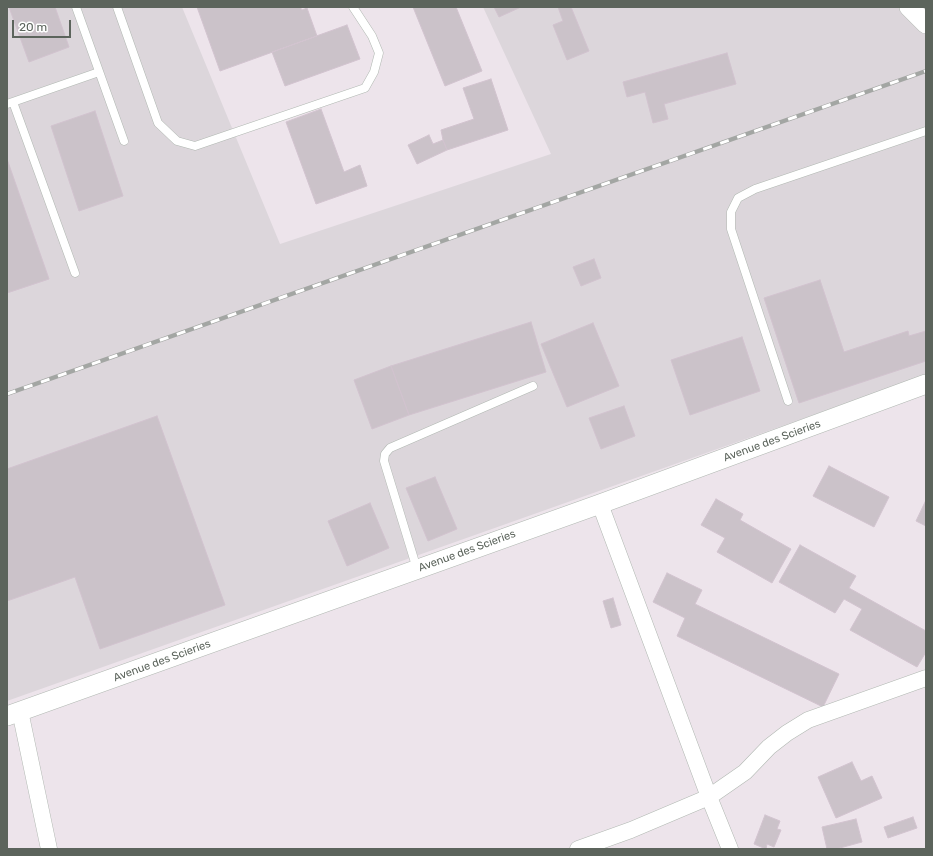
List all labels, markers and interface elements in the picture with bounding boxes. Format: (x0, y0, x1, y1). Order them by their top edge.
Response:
scale bar (14, 12, 73, 38)
text: 20 m (19, 20, 47, 34)
street label: Avenue des Scieries (722, 417, 822, 465)
street label: Avenue des Scieries (417, 527, 517, 575)
street label: Avenue des Scieries (112, 637, 212, 685)

